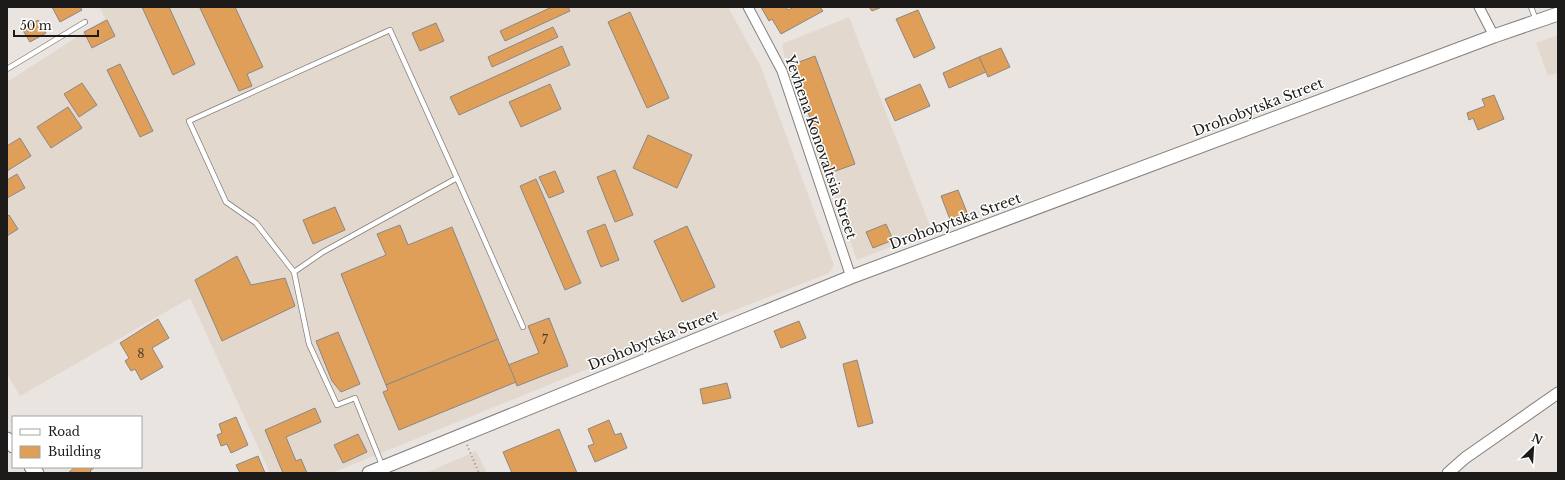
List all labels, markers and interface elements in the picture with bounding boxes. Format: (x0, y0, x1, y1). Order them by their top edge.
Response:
scale bar (14, 12, 98, 38)
text: 50 m (20, 18, 52, 33)
street label: Yevhena Konovaltsia Street (781, 52, 861, 242)
street label: Drohobytska Street (1190, 73, 1327, 140)
street label: Drohobytska Street (887, 189, 1024, 253)
street label: Drohobytska Street (585, 305, 721, 374)
house number: 7 (542, 332, 549, 347)
house number: 8 (137, 346, 145, 361)
legend (12, 416, 142, 468)
text: Road (48, 424, 80, 439)
north arrow (1513, 428, 1553, 468)
text: N (1530, 430, 1545, 448)
text: Building (48, 444, 102, 459)

